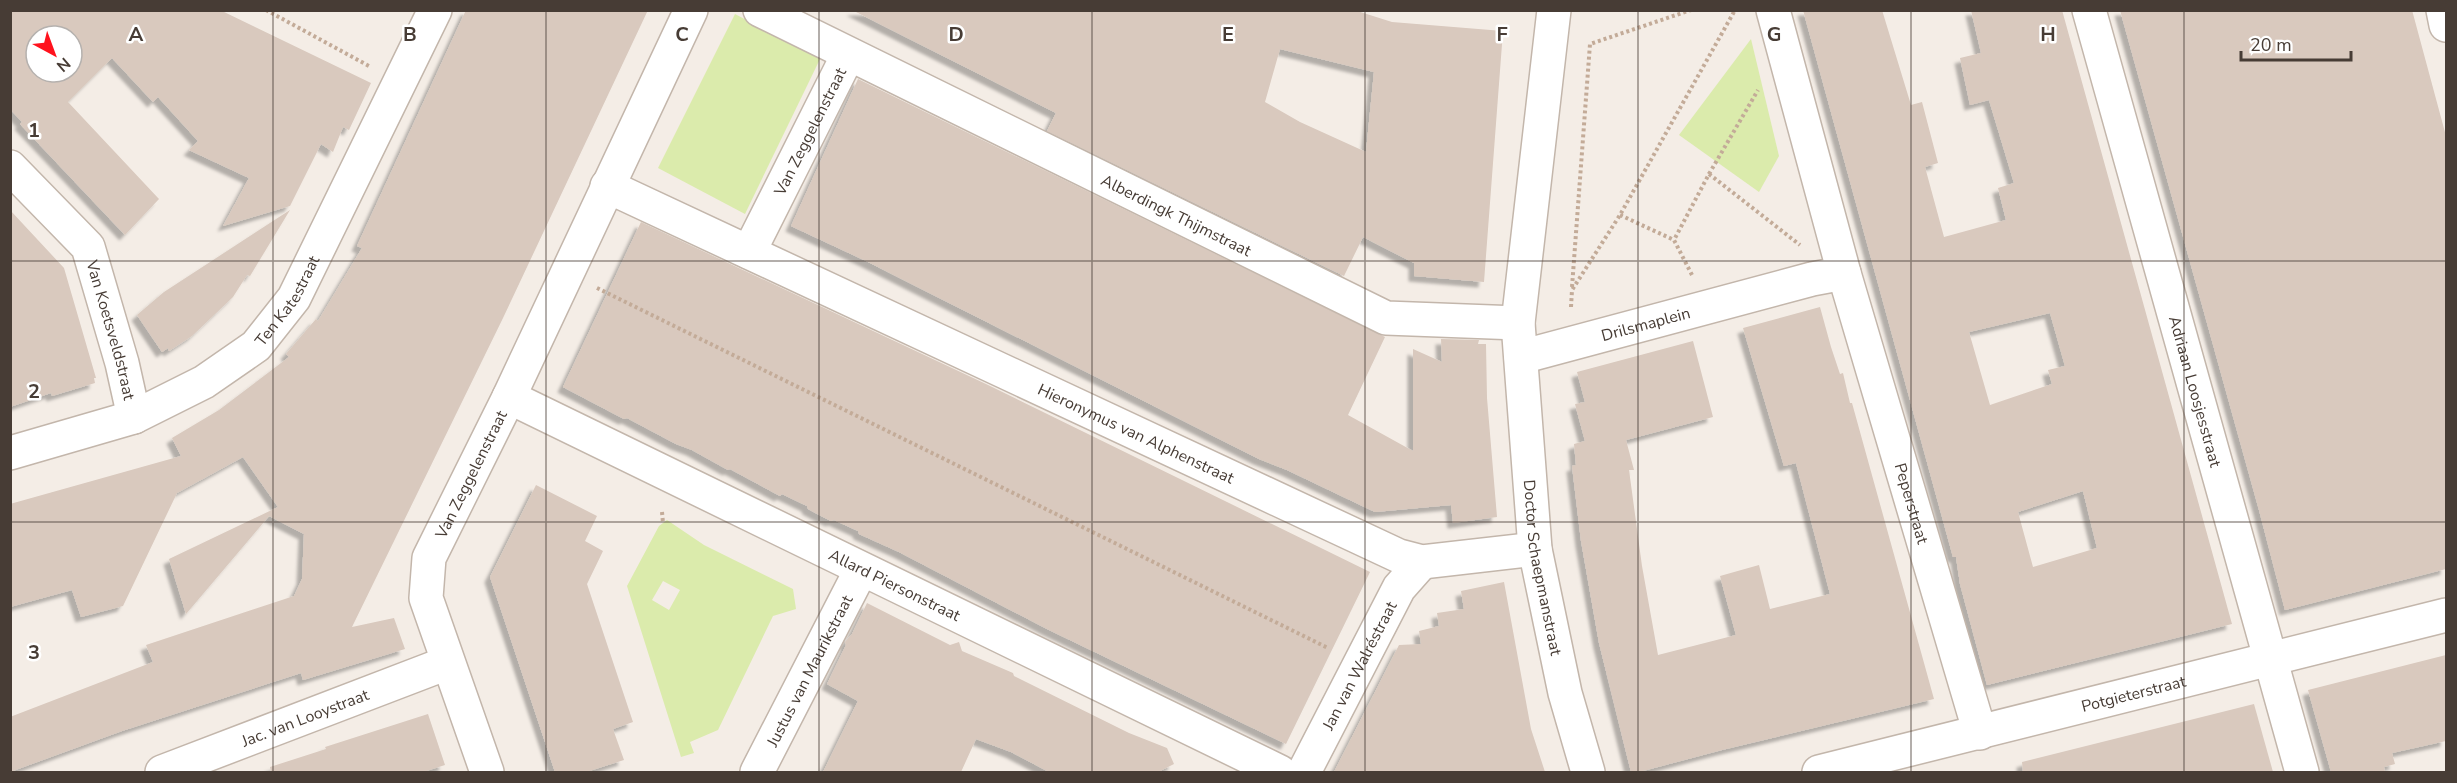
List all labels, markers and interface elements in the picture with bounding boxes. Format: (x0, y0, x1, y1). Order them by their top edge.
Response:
text: A (129, 21, 144, 48)
text: B (403, 21, 417, 48)
text: C (675, 21, 689, 48)
text: D (948, 21, 964, 48)
text: E (1222, 21, 1234, 48)
text: F (1496, 21, 1508, 48)
text: G (1767, 21, 1781, 48)
text: H (2040, 21, 2056, 48)
north arrow (24, 24, 84, 84)
scale bar (2241, 24, 2350, 62)
text: 20 m (2250, 33, 2292, 57)
text: N (51, 52, 75, 77)
street label: Van Zeggelenstraat (769, 64, 852, 200)
text: 1 (28, 117, 40, 144)
street label: Alberdingk Thijmstraat (1097, 169, 1255, 262)
street label: Ten Katestraat (250, 252, 325, 351)
street label: Van Koetsveldstraat (80, 257, 140, 403)
street label: Drilsmaplein (1599, 302, 1693, 347)
street label: Adriaan Loosjesstraat (2163, 313, 2226, 470)
text: 2 (28, 378, 40, 405)
street label: Hieronymus van Alphenstraat (1034, 379, 1238, 490)
street label: Van Zeggelenstraat (430, 407, 513, 543)
street label: Peperstraat (1889, 460, 1934, 547)
street label: Doctor Schaepmanstraat (1518, 479, 1567, 658)
street label: Allard Piersonstraat (825, 544, 964, 627)
street label: Justus van Maurikstraat (761, 591, 858, 752)
street label: Jan van Walréstraat (1317, 597, 1403, 735)
text: 3 (28, 639, 40, 666)
street label: Potgieterstraat (2079, 671, 2188, 718)
street label: Jac. van Looystraat (238, 684, 372, 753)

